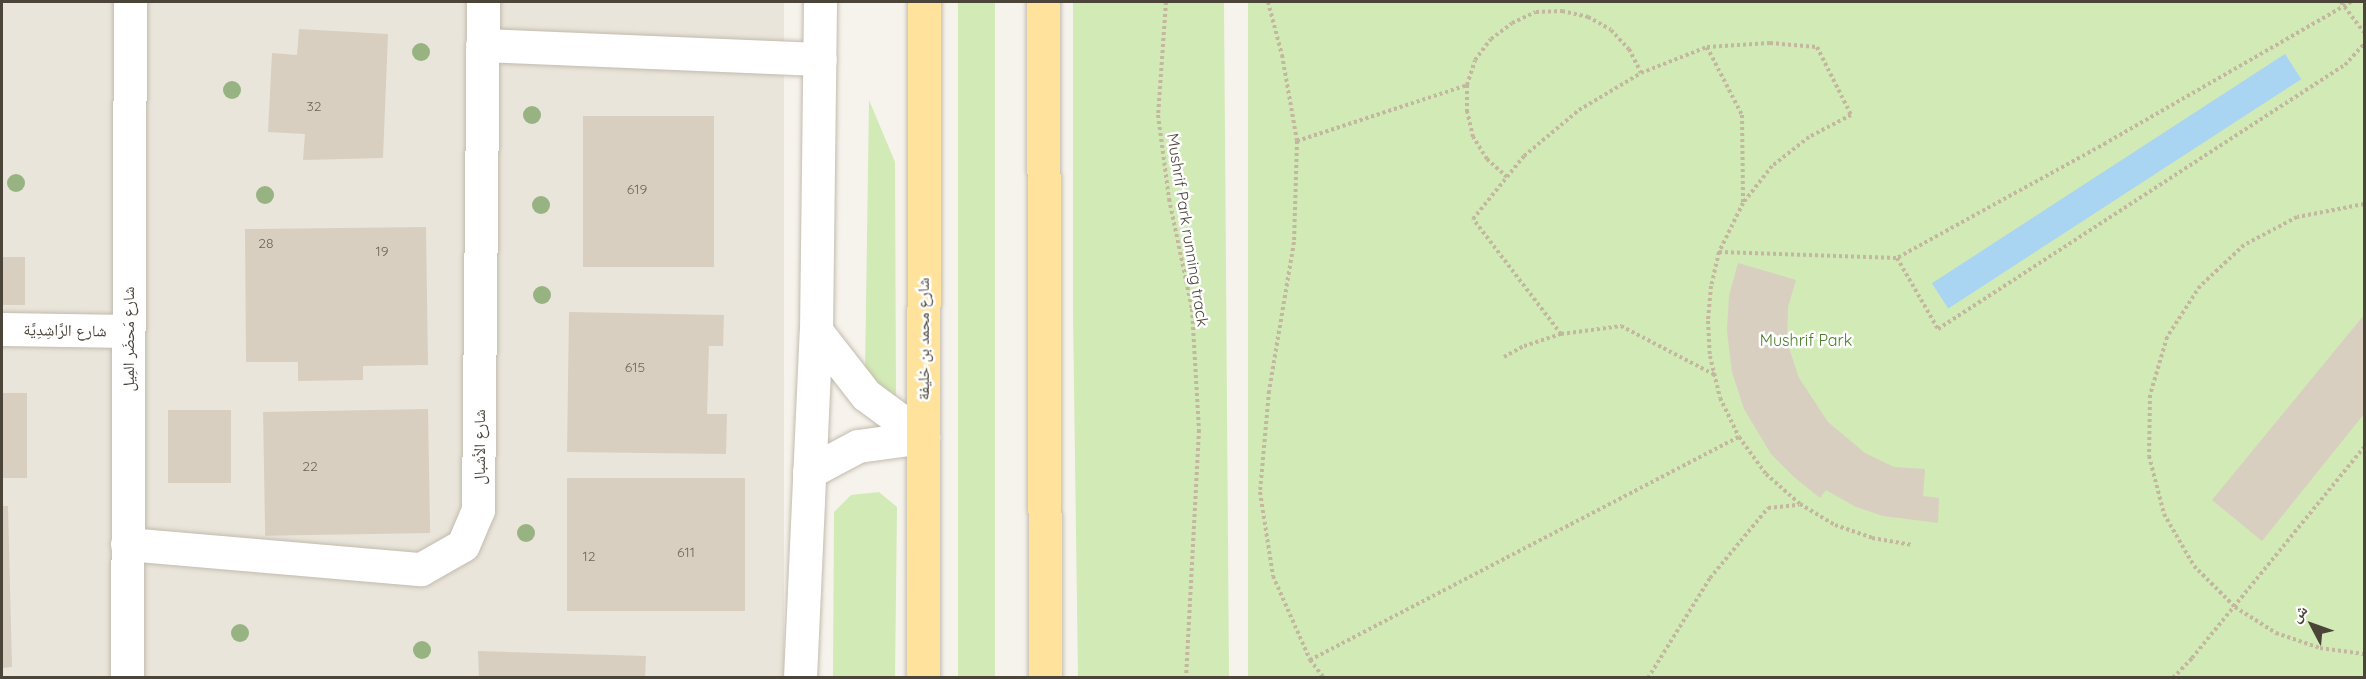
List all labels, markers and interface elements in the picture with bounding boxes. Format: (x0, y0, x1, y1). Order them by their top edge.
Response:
house number: 32 (306, 98, 322, 114)
street label: Mushrif Park running track (1163, 132, 1213, 328)
house number: 619 (627, 181, 647, 197)
house number: 28 (258, 235, 274, 251)
house number: 19 (376, 243, 388, 259)
street label: شارع محمد بن خليفة (913, 278, 933, 400)
street label: شارع مَحضَر المِيل (118, 286, 138, 392)
street label: شارع الرَّاشِدِيَّة (23, 320, 107, 340)
park label: Mushrif Park (1760, 330, 1852, 350)
house number: 615 (625, 359, 645, 375)
street label: شارع الأشبال (469, 409, 489, 485)
house number: 22 (302, 458, 318, 474)
house number: 611 (677, 544, 695, 560)
house number: 12 (583, 548, 595, 564)
north arrow (2282, 595, 2342, 655)
text: ش (2285, 600, 2312, 626)

